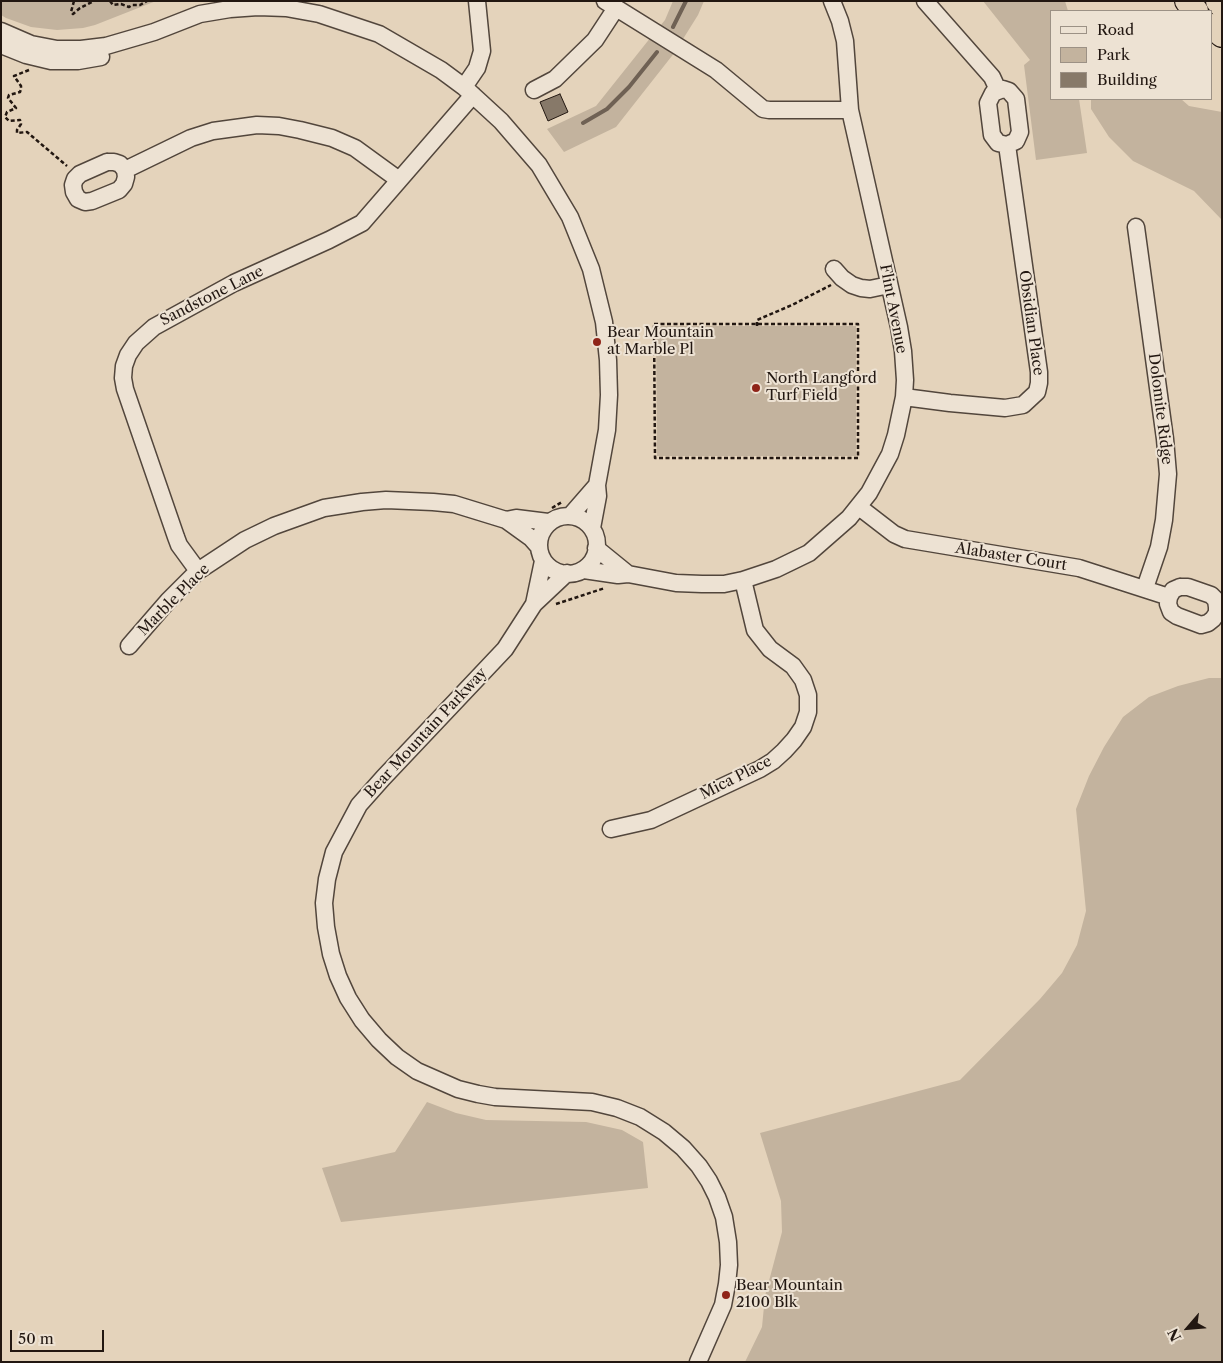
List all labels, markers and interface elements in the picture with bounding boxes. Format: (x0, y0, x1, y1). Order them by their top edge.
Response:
legend (1050, 10, 1213, 100)
text: Road (1097, 20, 1134, 39)
text: Park (1097, 45, 1130, 64)
text: Building (1097, 70, 1157, 89)
street label: Sandstone Lane (157, 262, 267, 330)
street label: Flint Avenue (876, 263, 910, 355)
street label: Obsidian Place (1015, 269, 1047, 377)
place label: Bear Mountain at Marble Pl (607, 324, 714, 359)
marker: Bear Mountain at Marble Pl (591, 336, 603, 348)
street label: Dolomite Ridge (1144, 352, 1176, 466)
place label: North Langford Turf Field (766, 370, 877, 405)
marker: North Langford Turf Field (750, 382, 762, 394)
street label: Alabaster Court (954, 539, 1068, 575)
street label: Marble Place (135, 561, 213, 639)
street label: Bear Mountain Parkway (361, 664, 491, 802)
street label: Mica Place (697, 752, 775, 804)
place label: Bear Mountain 2100 Blk (736, 1277, 843, 1312)
marker: Bear Mountain 2100 Blk (720, 1289, 732, 1301)
north arrow (1163, 1303, 1213, 1353)
scale bar (12, 1320, 106, 1352)
text: N (1164, 1325, 1185, 1344)
text: 50 m (18, 1329, 54, 1348)

